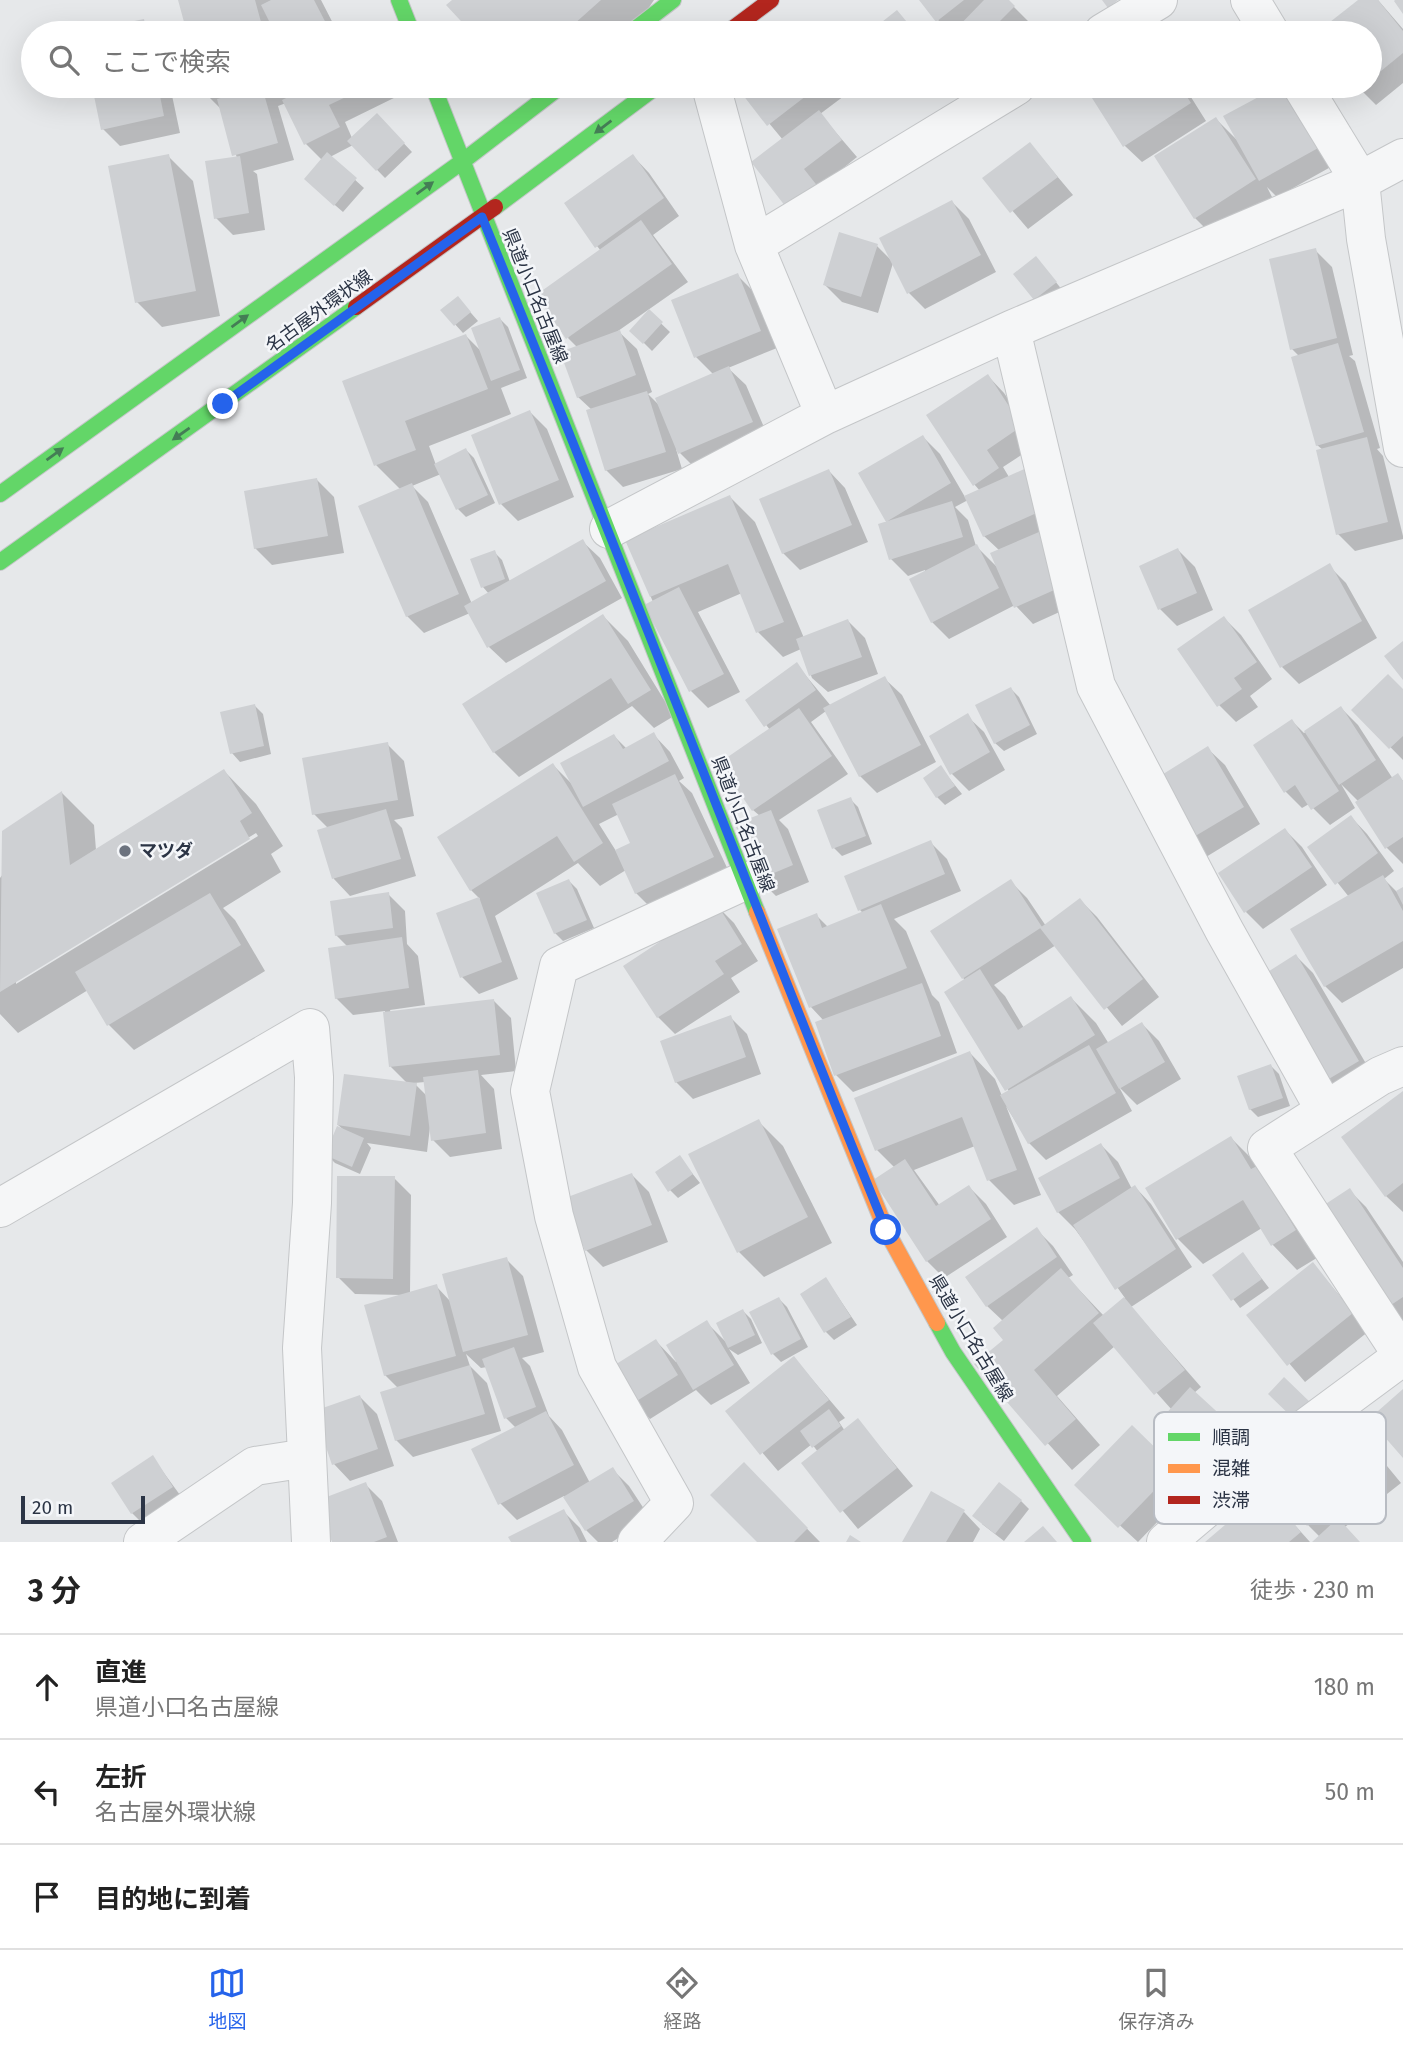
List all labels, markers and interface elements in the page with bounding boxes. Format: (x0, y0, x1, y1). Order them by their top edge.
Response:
search box (21, 21, 1382, 98)
icon: search (45, 41, 83, 79)
text: ここで検索 (101, 47, 231, 78)
one-way arrow (594, 119, 612, 134)
one-way arrow (416, 181, 434, 195)
street label: 県道小口名古屋線 (498, 225, 572, 367)
street label: 名古屋外環状線 (262, 265, 376, 357)
one-way arrow (231, 314, 249, 328)
route end (207, 388, 238, 419)
one-way arrow (172, 427, 190, 441)
one-way arrow (46, 447, 64, 461)
street label: 県道小口名古屋線 (707, 753, 779, 895)
place label: マツダ (139, 840, 193, 862)
marker: マツダ (117, 843, 133, 859)
route start (870, 1214, 901, 1245)
street label: 県道小口名古屋線 (924, 1271, 1018, 1405)
legend (1154, 1412, 1386, 1524)
text: 順調 (1212, 1426, 1250, 1449)
text: 混雑 (1212, 1457, 1250, 1480)
text: 渋滞 (1212, 1489, 1250, 1512)
scale bar (21, 1493, 145, 1525)
text: 20 m (32, 1496, 73, 1519)
text: 3 分 (28, 1573, 81, 1609)
text: 徒歩 · 230 m (1250, 1576, 1375, 1604)
text: 直進 (95, 1657, 147, 1688)
icon: ahead (28, 1668, 66, 1706)
text: 180 m (1314, 1673, 1375, 1701)
text: 県道小口名古屋線 (95, 1693, 279, 1721)
text: 左折 (95, 1762, 147, 1793)
icon: left (28, 1773, 66, 1811)
text: 50 m (1325, 1778, 1375, 1806)
text: 名古屋外環状線 (95, 1798, 256, 1826)
icon: arrive (28, 1878, 66, 1916)
text: 目的地に到着 (95, 1884, 251, 1915)
tab: 地図 (208, 1964, 247, 2033)
tab: 経路 (663, 1964, 702, 2033)
tab: 保存済み (1118, 1964, 1195, 2033)

